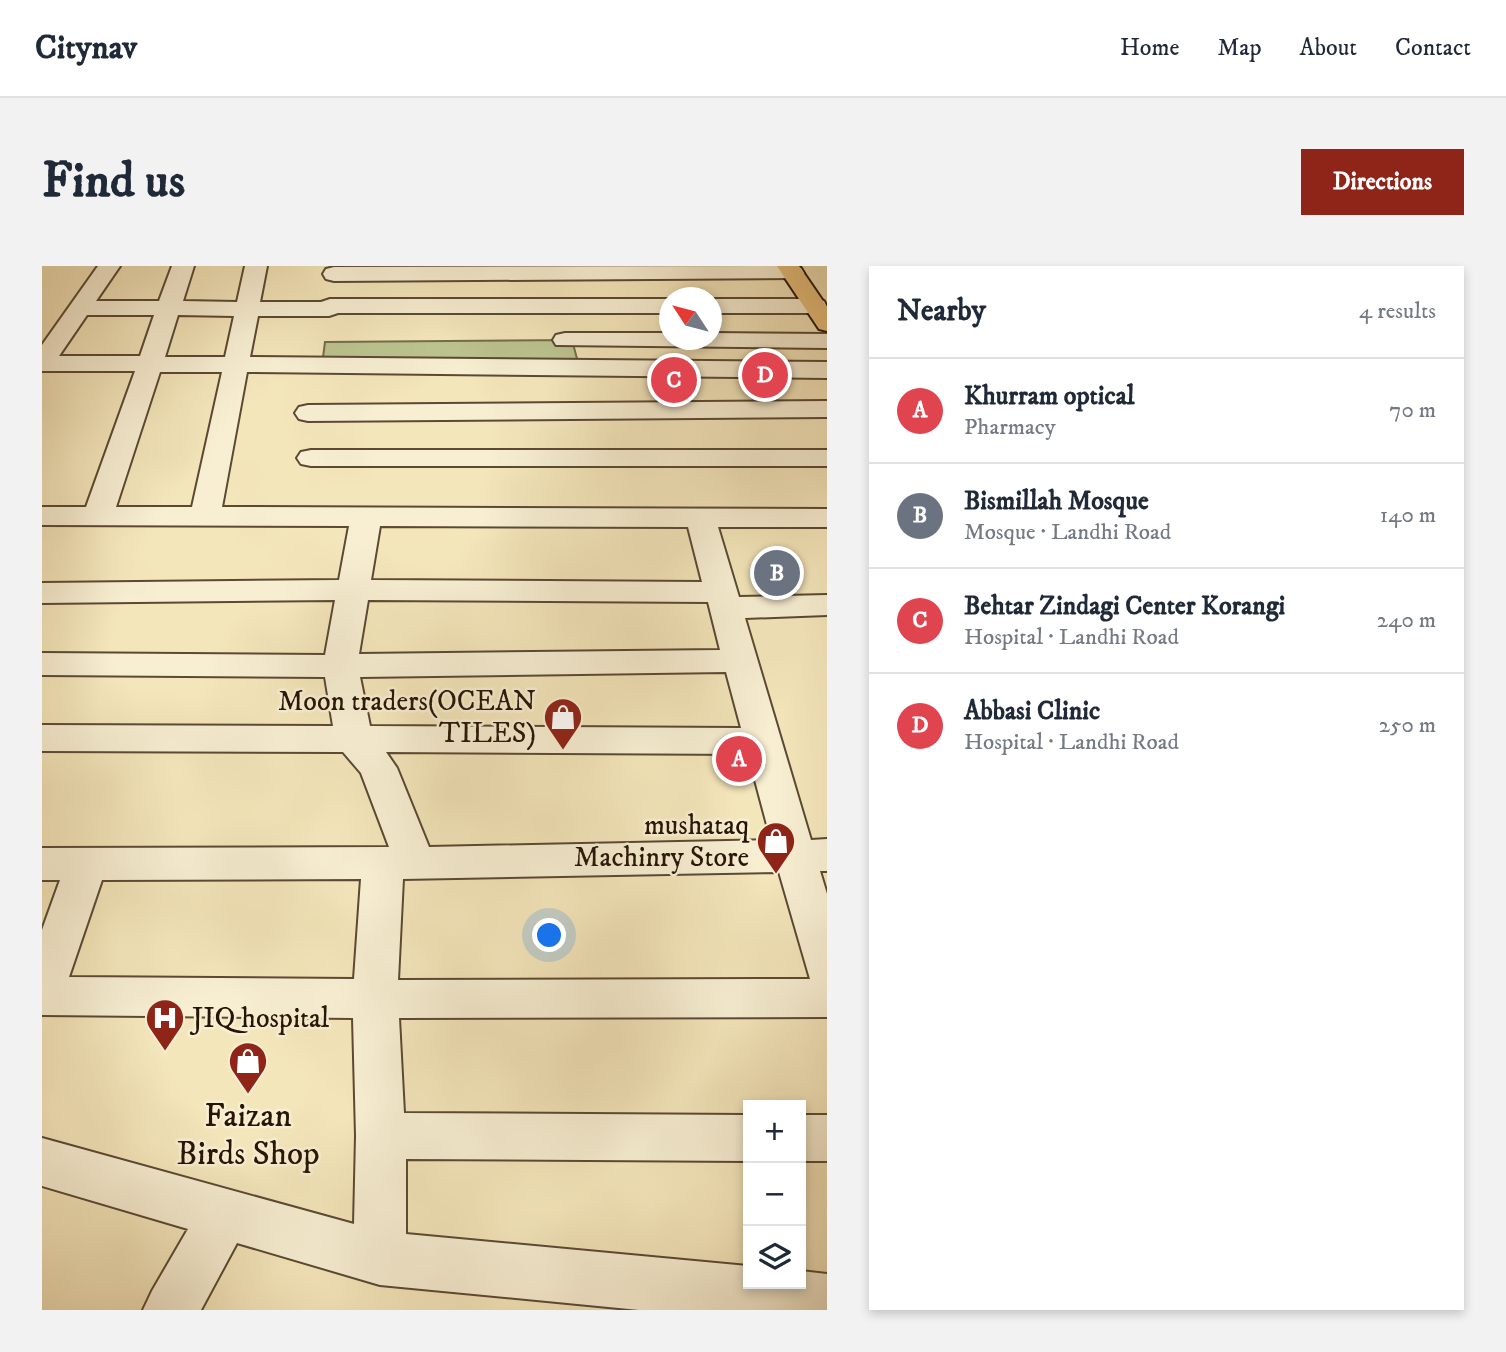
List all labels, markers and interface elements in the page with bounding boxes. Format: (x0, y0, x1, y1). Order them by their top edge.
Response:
text: Citynav (35, 28, 137, 69)
text: Home (1120, 33, 1179, 63)
text: Map (1217, 33, 1262, 63)
text: About (1300, 33, 1357, 63)
text: Contact (1395, 33, 1471, 63)
button: Directions (1301, 149, 1464, 215)
text: Find us (42, 151, 185, 213)
north arrow (659, 287, 722, 350)
text: Nearby (897, 293, 986, 330)
text: 4 results (1359, 297, 1436, 326)
pin: D (742, 349, 788, 401)
pin: C (651, 354, 697, 406)
text: Khurram optical (964, 380, 1135, 413)
text: A (913, 396, 927, 425)
text: 70 m (1389, 396, 1436, 425)
text: Pharmacy (964, 413, 1056, 442)
text: Bismillah Mosque (964, 485, 1149, 518)
text: B (913, 501, 927, 530)
text: 140 m (1380, 501, 1436, 530)
text: Mosque · Landhi Road (964, 518, 1171, 547)
pin: B (754, 547, 800, 599)
text: Behtar Zindagi Center Korangi (964, 590, 1285, 623)
text: C (912, 606, 928, 635)
text: 240 m (1377, 606, 1436, 635)
text: Hospital · Landhi Road (964, 623, 1179, 652)
place label: Moon traders(OCEAN TILES) (278, 684, 536, 751)
text: Abbasi Clinic (964, 695, 1100, 728)
shop icon: Moon traders(OCEAN TILES) (542, 696, 584, 751)
text: D (911, 711, 929, 740)
text: 250 m (1379, 711, 1436, 740)
text: Hospital · Landhi Road (964, 728, 1179, 757)
pin: A (716, 733, 762, 785)
place label: mushataq Machinry Store (574, 808, 750, 875)
shop icon: mushataq Machinry Store (755, 820, 797, 875)
your location (532, 918, 566, 952)
hospital icon: JIQ hospital (144, 997, 186, 1052)
place label: JIQ hospital (189, 1001, 330, 1036)
shop icon: Faizan Birds Shop (227, 1040, 269, 1095)
place label: Faizan Birds Shop (176, 1096, 320, 1175)
map controls (743, 1100, 806, 1289)
button: + (743, 1100, 806, 1163)
button: − (743, 1163, 806, 1226)
button: layers (743, 1226, 806, 1289)

